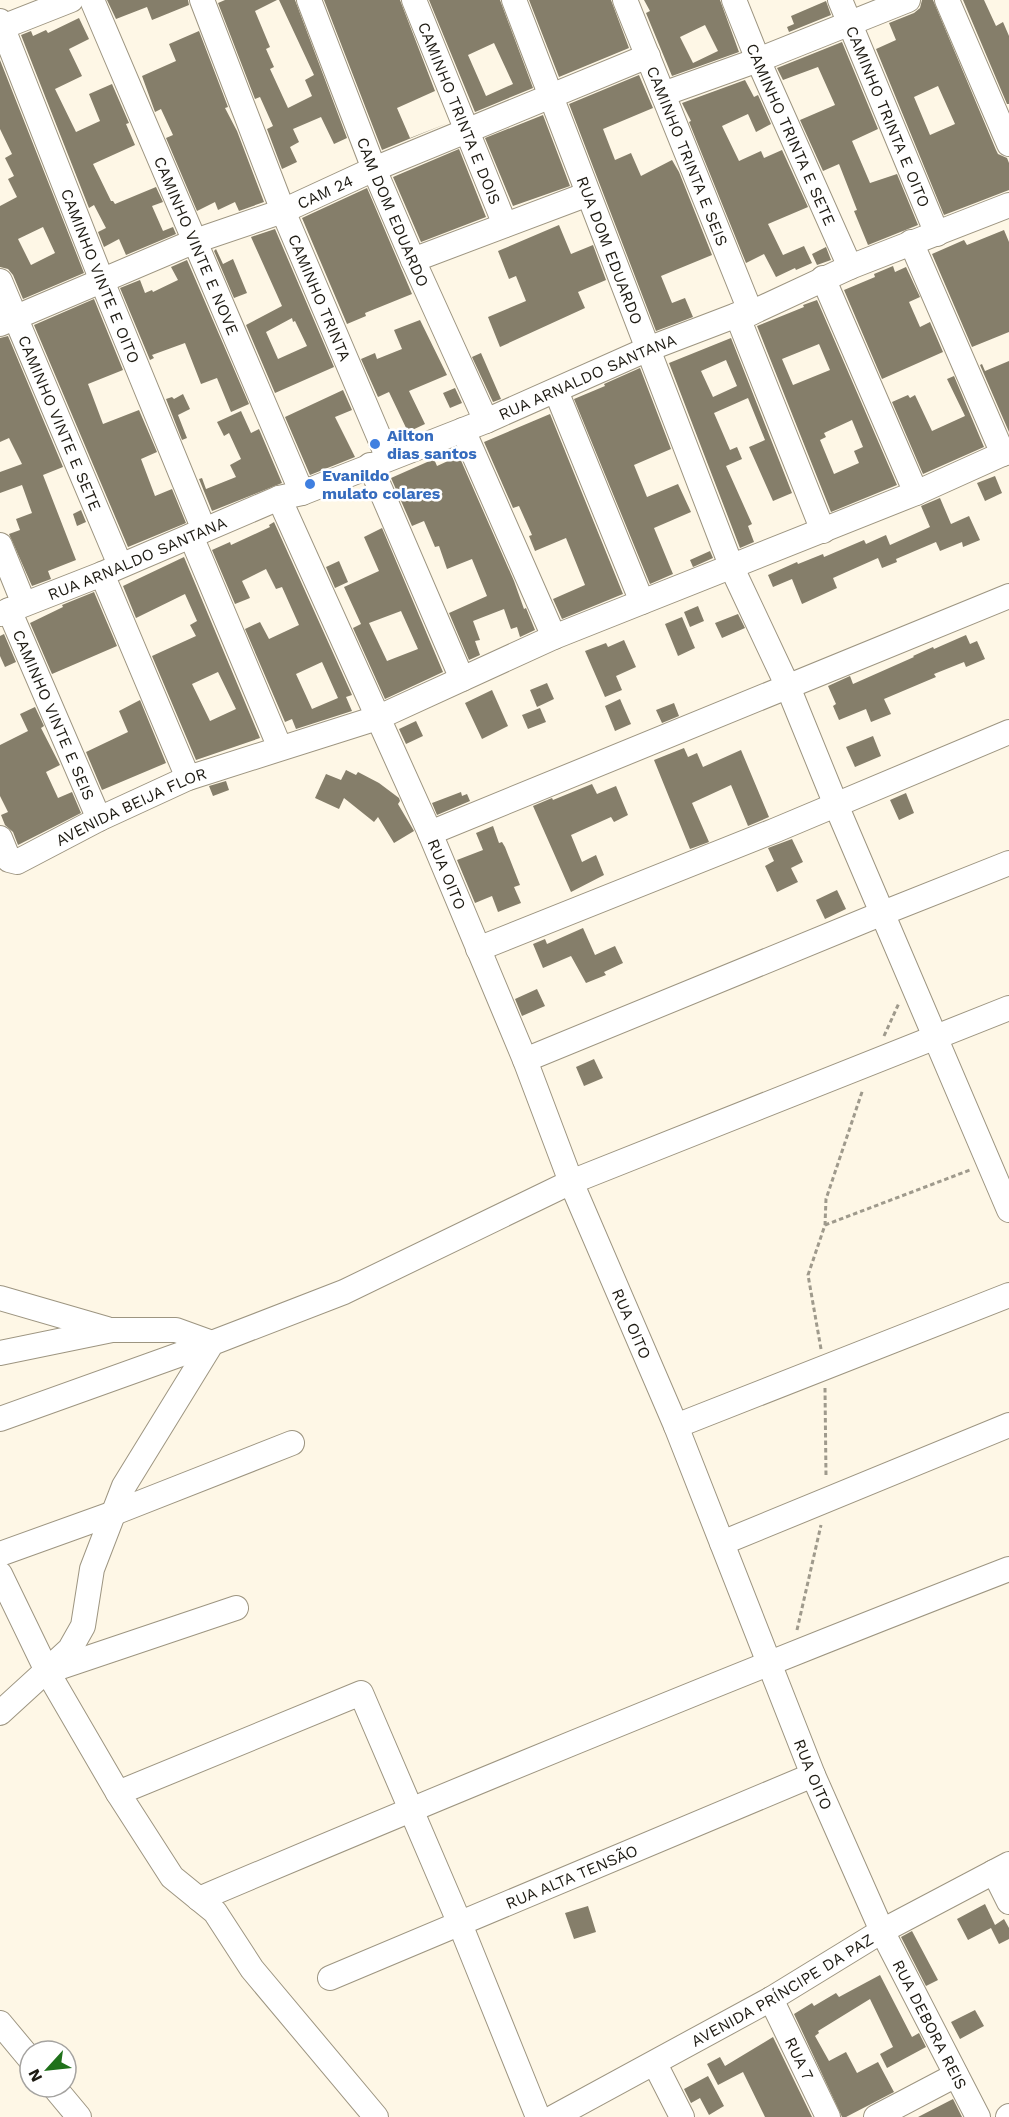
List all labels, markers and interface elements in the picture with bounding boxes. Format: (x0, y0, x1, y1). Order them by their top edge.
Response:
street label: CAMINHO TRINTA E DOIS (414, 19, 505, 207)
street label: CAMINHO TRINTA E OITO (842, 23, 934, 210)
street label: CAMINHO TRINTA E SETE (743, 41, 840, 228)
street label: CAMINHO TRINTA E SEIS (643, 63, 732, 248)
street label: CAM DOM EDUARDO (353, 134, 433, 290)
street label: CAMINHO VINTE E NOVE (150, 153, 243, 338)
street label: CAM 24 (294, 171, 356, 213)
street label: RUA DOM EDUARDO (573, 173, 647, 327)
street label: CAMINHO VINTE E OITO (57, 186, 144, 366)
street label: CAMINHO TRINTA (284, 231, 355, 364)
street label: RUA ARNALDO SANTANA (496, 329, 679, 424)
street label: CAMINHO VINTE E SETE (14, 332, 105, 513)
place label: Ailton dias santos (387, 426, 477, 463)
marker: Ailton dias santos (368, 437, 382, 451)
place label: Evanildo mulato colares (322, 466, 441, 503)
marker: Evanildo mulato colares (303, 477, 317, 491)
street label: RUA ARNALDO SANTANA (45, 512, 230, 604)
street label: CAMINHO VINTE E SEIS (9, 627, 99, 803)
street label: AVENIDA BEIJA FLOR (52, 763, 209, 850)
street label: RUA OITO (424, 836, 470, 912)
street label: RUA OITO (608, 1285, 655, 1362)
street label: RUA OITO (790, 1736, 837, 1813)
street label: RUA ALTA TENSÃO (503, 1840, 640, 1913)
street label: AVENIDA PRÍNCIPE DA PAZ (688, 1929, 876, 2050)
street label: RUA DEBORA REIS (889, 1956, 971, 2092)
street label: RUA 7 (781, 2034, 818, 2083)
north arrow (18, 2039, 78, 2099)
text: N (24, 2066, 46, 2085)

